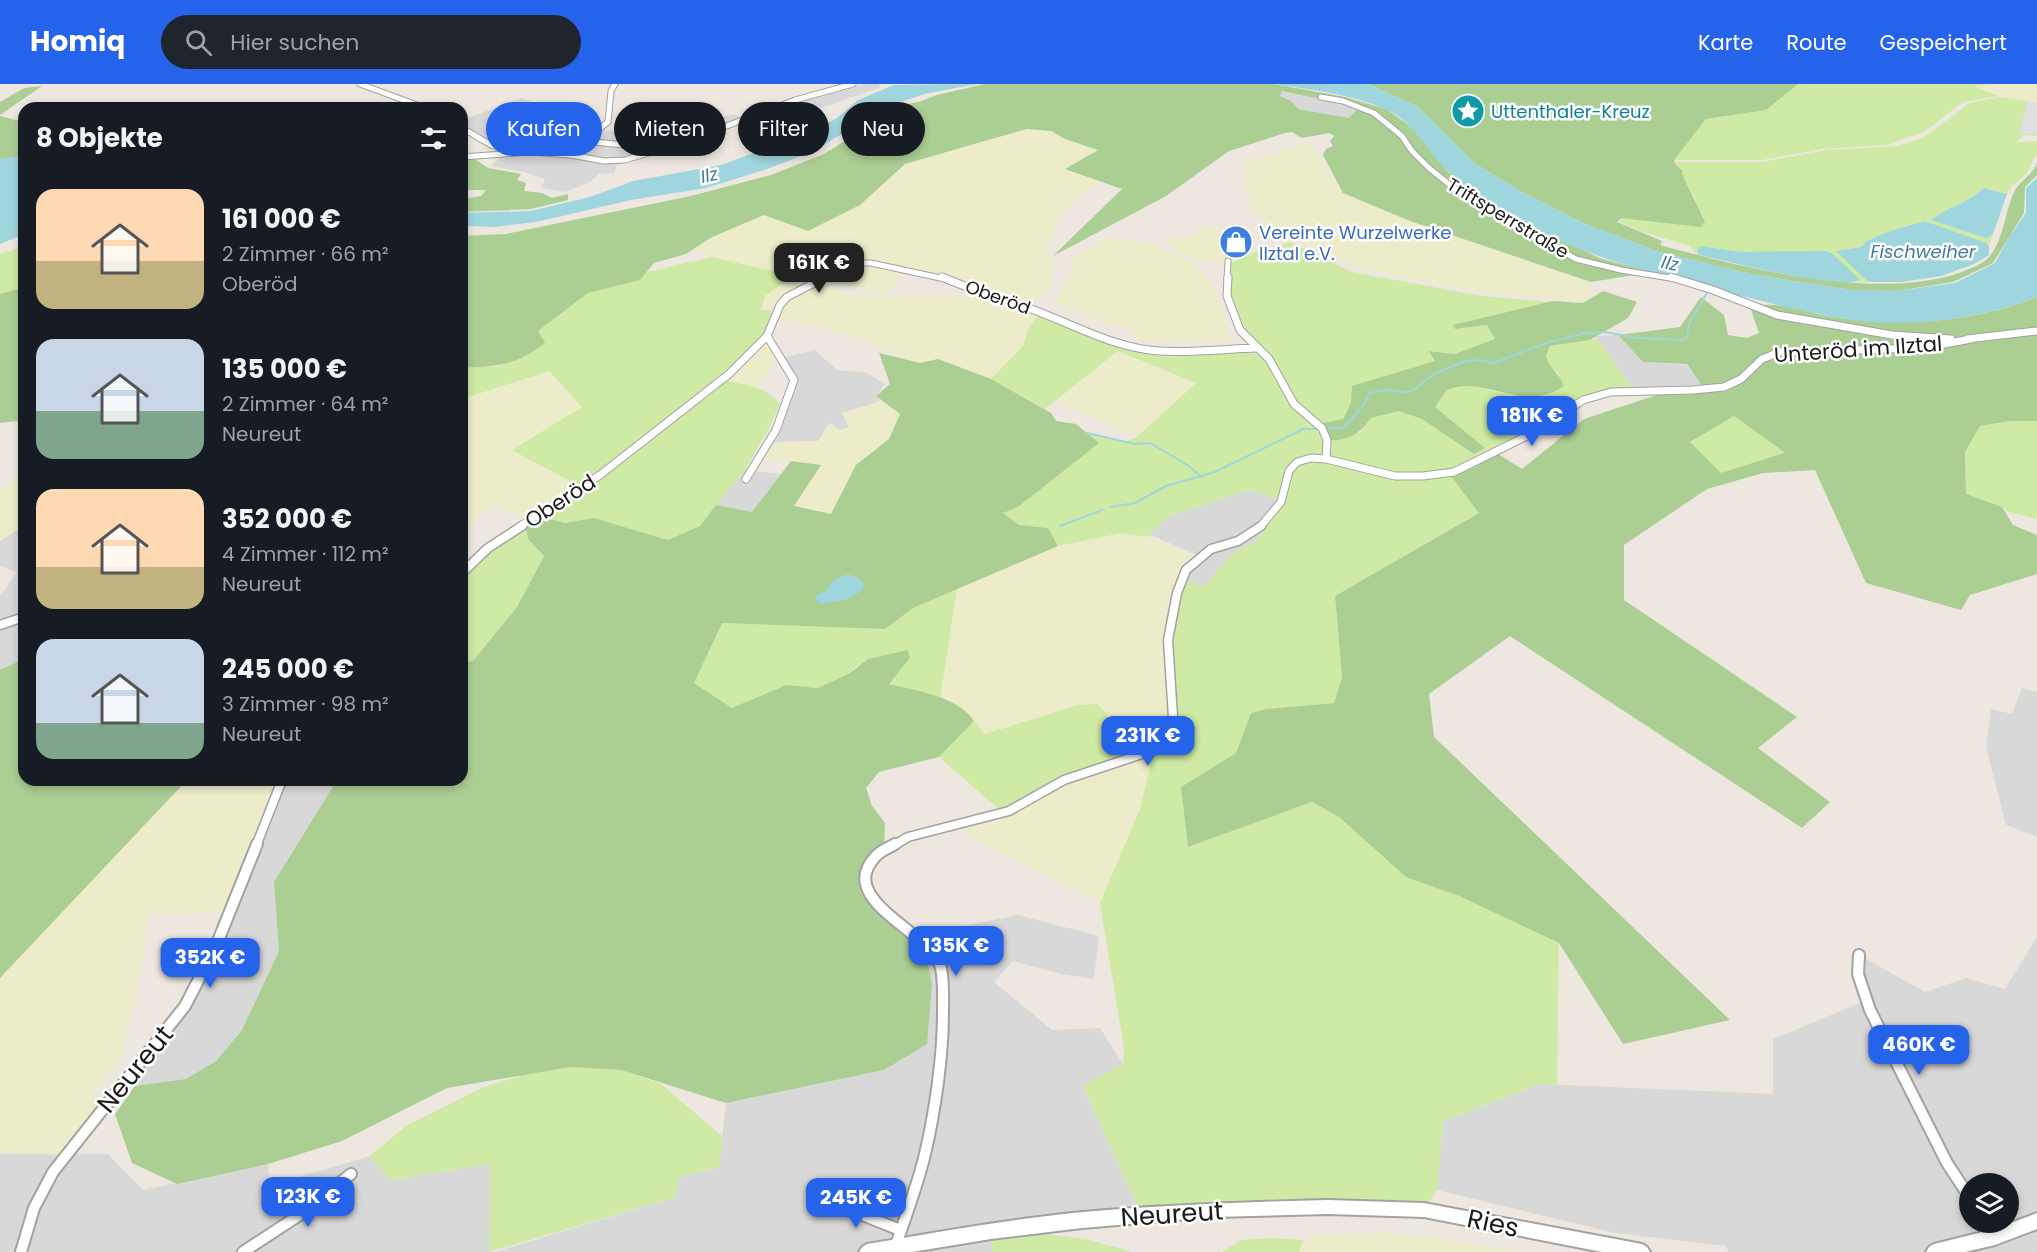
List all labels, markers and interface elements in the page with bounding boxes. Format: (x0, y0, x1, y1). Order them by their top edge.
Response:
search box (161, 15, 581, 69)
text: Homiq (30, 22, 125, 61)
icon: search (182, 26, 215, 59)
text: Hier suchen (230, 27, 359, 58)
text: Karte (1698, 28, 1753, 57)
text: Route (1786, 28, 1847, 57)
text: Gespeichert (1880, 28, 2007, 57)
place icon: Uttenthaler-Kreuz (1450, 93, 1486, 129)
place label: Uttenthaler-Kreuz (1491, 99, 1650, 124)
chip: Kaufen (486, 102, 602, 156)
chip: Mieten (614, 102, 726, 156)
chip: Filter (738, 102, 829, 156)
chip: Neu (841, 102, 925, 156)
text: 8 Objekte (36, 120, 163, 156)
icon: filters (417, 122, 450, 155)
water label: Ilz (698, 161, 721, 189)
street label: Triftsperrstraße (1443, 172, 1573, 264)
text: 161 000 € (222, 201, 341, 237)
icon: home (84, 213, 156, 285)
place label: Vereinte Wurzelwerke Ilztal e.V. (1259, 220, 1451, 266)
shop icon: Vereinte Wurzelwerke Ilztal e.V. (1218, 224, 1254, 260)
water label: Fischweiher (1870, 239, 1977, 264)
text: 2 Zimmer · 66 m² (222, 240, 389, 268)
pin: 161K € (770, 243, 868, 294)
text: 161K € (788, 248, 850, 276)
water label: Ilz (1659, 249, 1682, 277)
text: Oberöd (222, 270, 297, 298)
street label: Oberöd (962, 274, 1034, 320)
street label: Unteröd im Ilztal (1773, 329, 1943, 369)
text: 135 000 € (222, 351, 347, 387)
icon: home (84, 363, 156, 435)
text: 2 Zimmer · 64 m² (222, 390, 388, 418)
pin: 181K € (1483, 396, 1581, 447)
text: 181K € (1501, 401, 1563, 429)
text: Neureut (222, 420, 301, 448)
street label: Oberöd (519, 467, 601, 535)
text: 352 000 € (222, 501, 352, 537)
icon: home (84, 513, 156, 585)
text: 4 Zimmer · 112 m² (222, 540, 388, 568)
text: Neureut (222, 570, 301, 598)
text: 245 000 € (222, 651, 354, 687)
icon: home (84, 663, 156, 735)
text: 3 Zimmer · 98 m² (222, 690, 389, 718)
pin: 231K € (1099, 716, 1197, 767)
text: Neureut (222, 720, 301, 748)
text: 231K € (1115, 721, 1181, 749)
pin: 135K € (907, 926, 1005, 977)
text: 135K € (923, 931, 989, 959)
pin: 352K € (161, 938, 259, 989)
text: 352K € (175, 943, 245, 971)
street label: Neureut (89, 1018, 181, 1120)
pin: 460K € (1870, 1025, 1968, 1076)
text: 460K € (1882, 1030, 1956, 1058)
map controls (1959, 1173, 2019, 1233)
button: layers (1959, 1173, 2019, 1233)
pin: 123K € (259, 1177, 357, 1228)
pin: 245K € (807, 1178, 905, 1229)
text: 123K € (275, 1182, 341, 1210)
text: 245K € (820, 1183, 892, 1211)
street label: Neureut (1119, 1192, 1225, 1236)
street label: Ries (1464, 1200, 1522, 1246)

